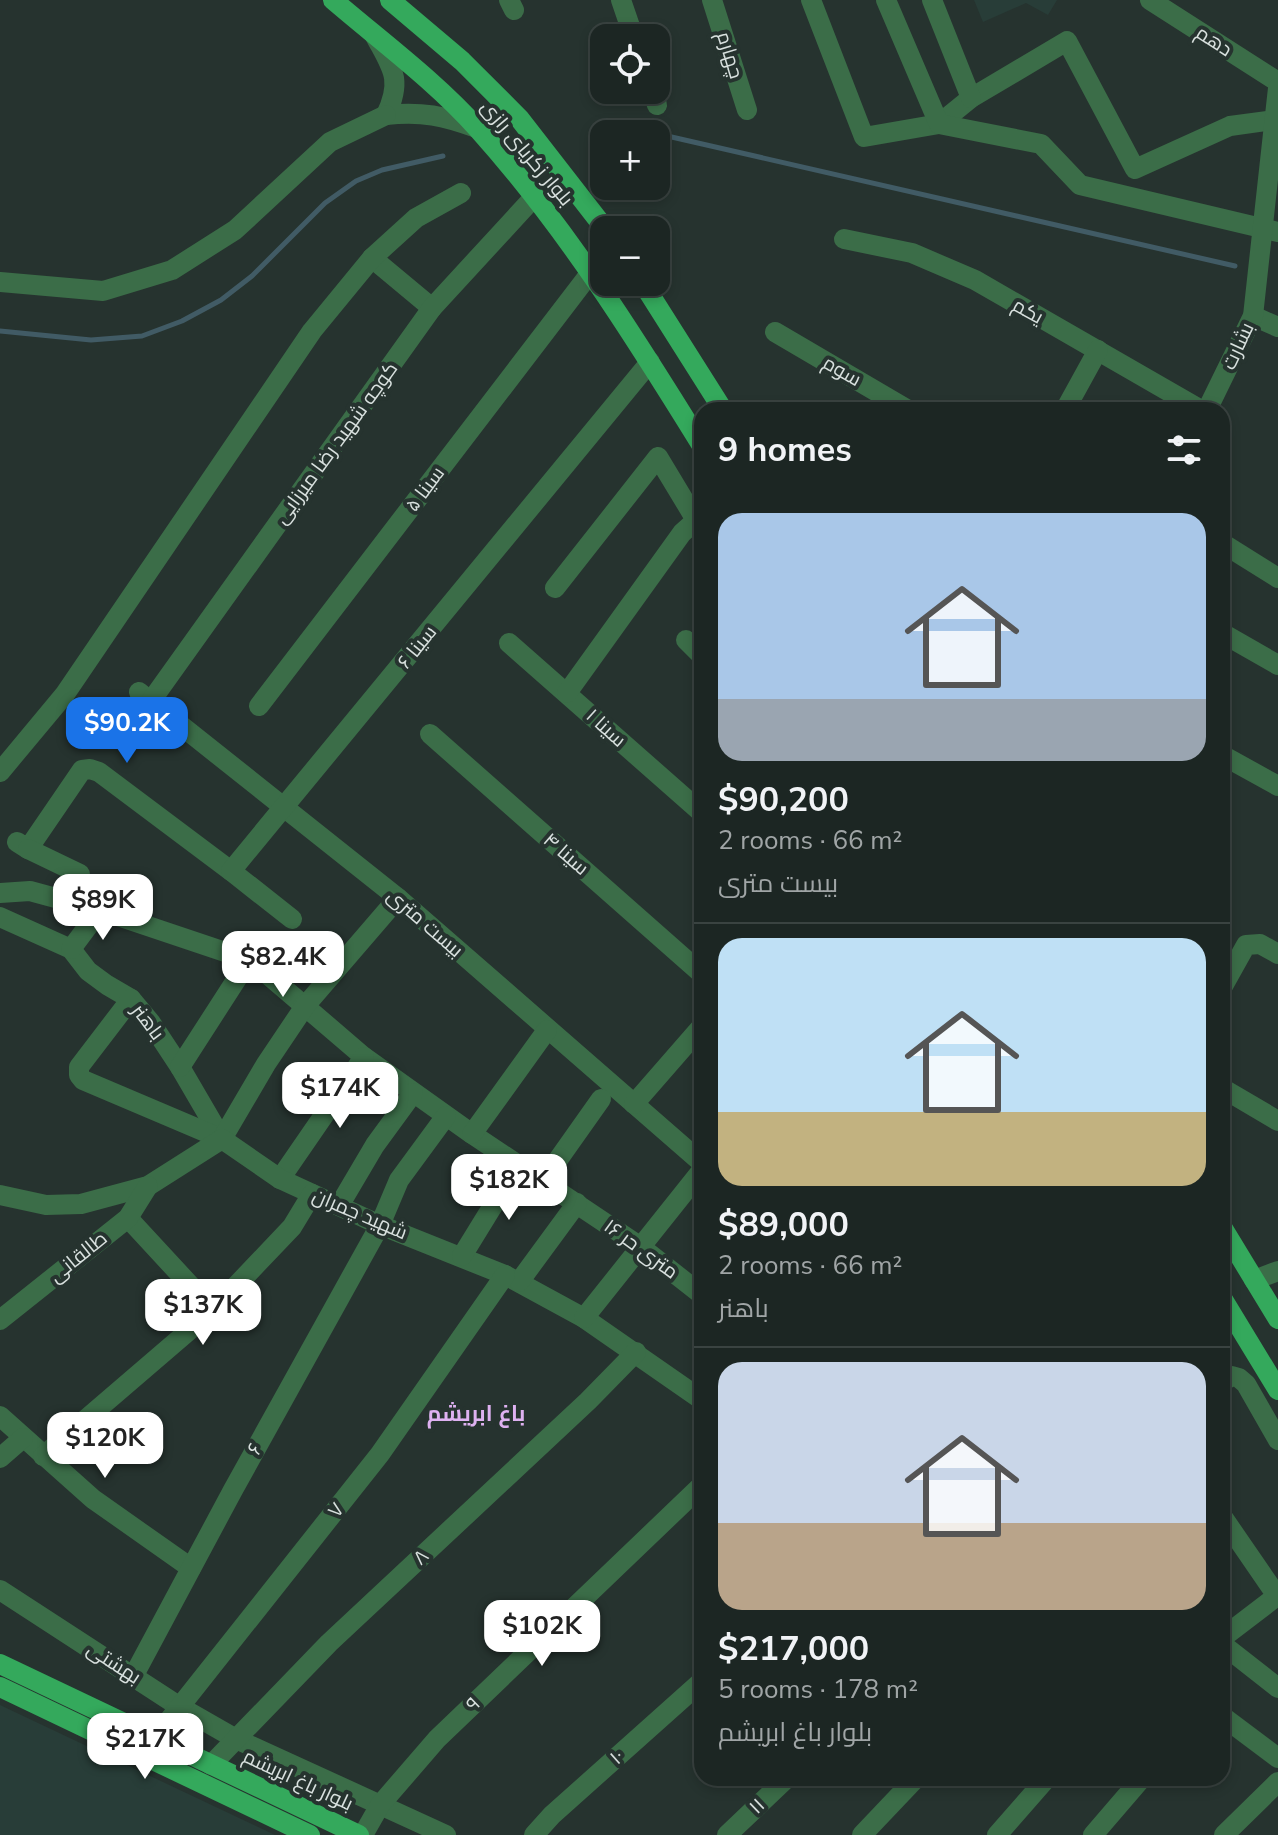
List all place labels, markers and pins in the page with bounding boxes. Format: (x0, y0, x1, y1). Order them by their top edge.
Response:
pin: $90.2K (62, 697, 192, 765)
pin: $89K (56, 874, 150, 942)
pin: $82.4K (218, 931, 348, 999)
pin: $174K (284, 1062, 396, 1130)
pin: $182K (453, 1154, 565, 1222)
pin: $137K (147, 1279, 259, 1347)
pin: $120K (49, 1412, 161, 1480)
pin: $102K (486, 1600, 598, 1668)
pin: $217K (89, 1713, 201, 1781)

